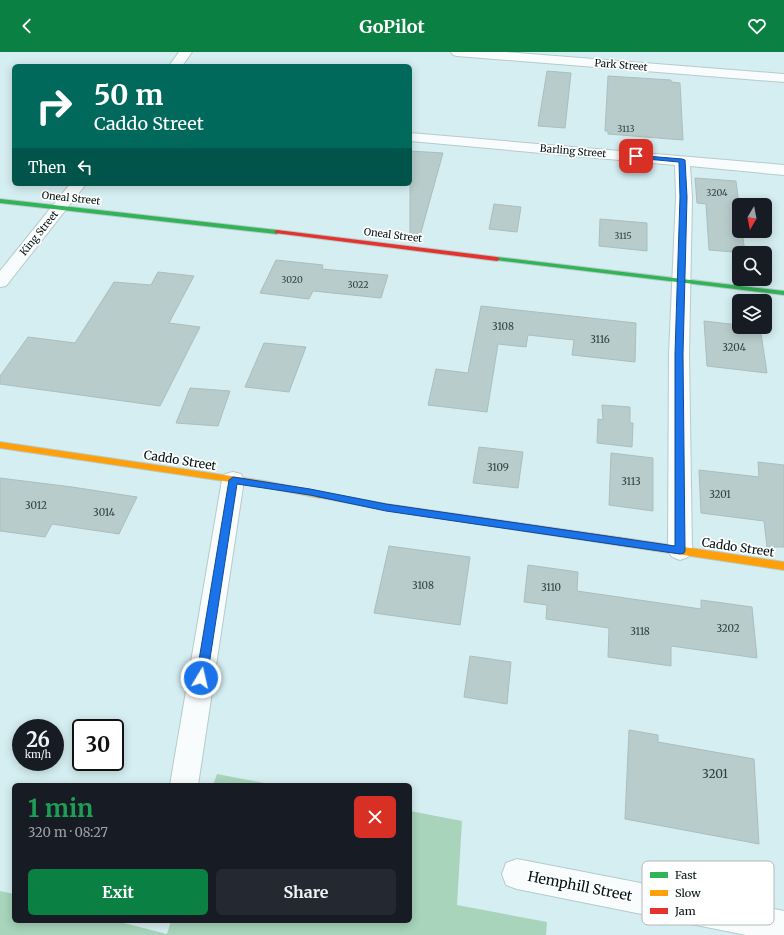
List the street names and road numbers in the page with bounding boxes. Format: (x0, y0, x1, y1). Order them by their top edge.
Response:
street label: Park Street (594, 56, 648, 74)
street label: Barling Street (539, 142, 607, 160)
street label: Oneal Street (41, 188, 101, 208)
street label: King Street (17, 208, 61, 258)
street label: Oneal Street (363, 225, 423, 245)
street label: Caddo Street (143, 447, 218, 473)
street label: Caddo Street (701, 534, 776, 560)
street label: Hemphill Street (526, 867, 634, 905)

